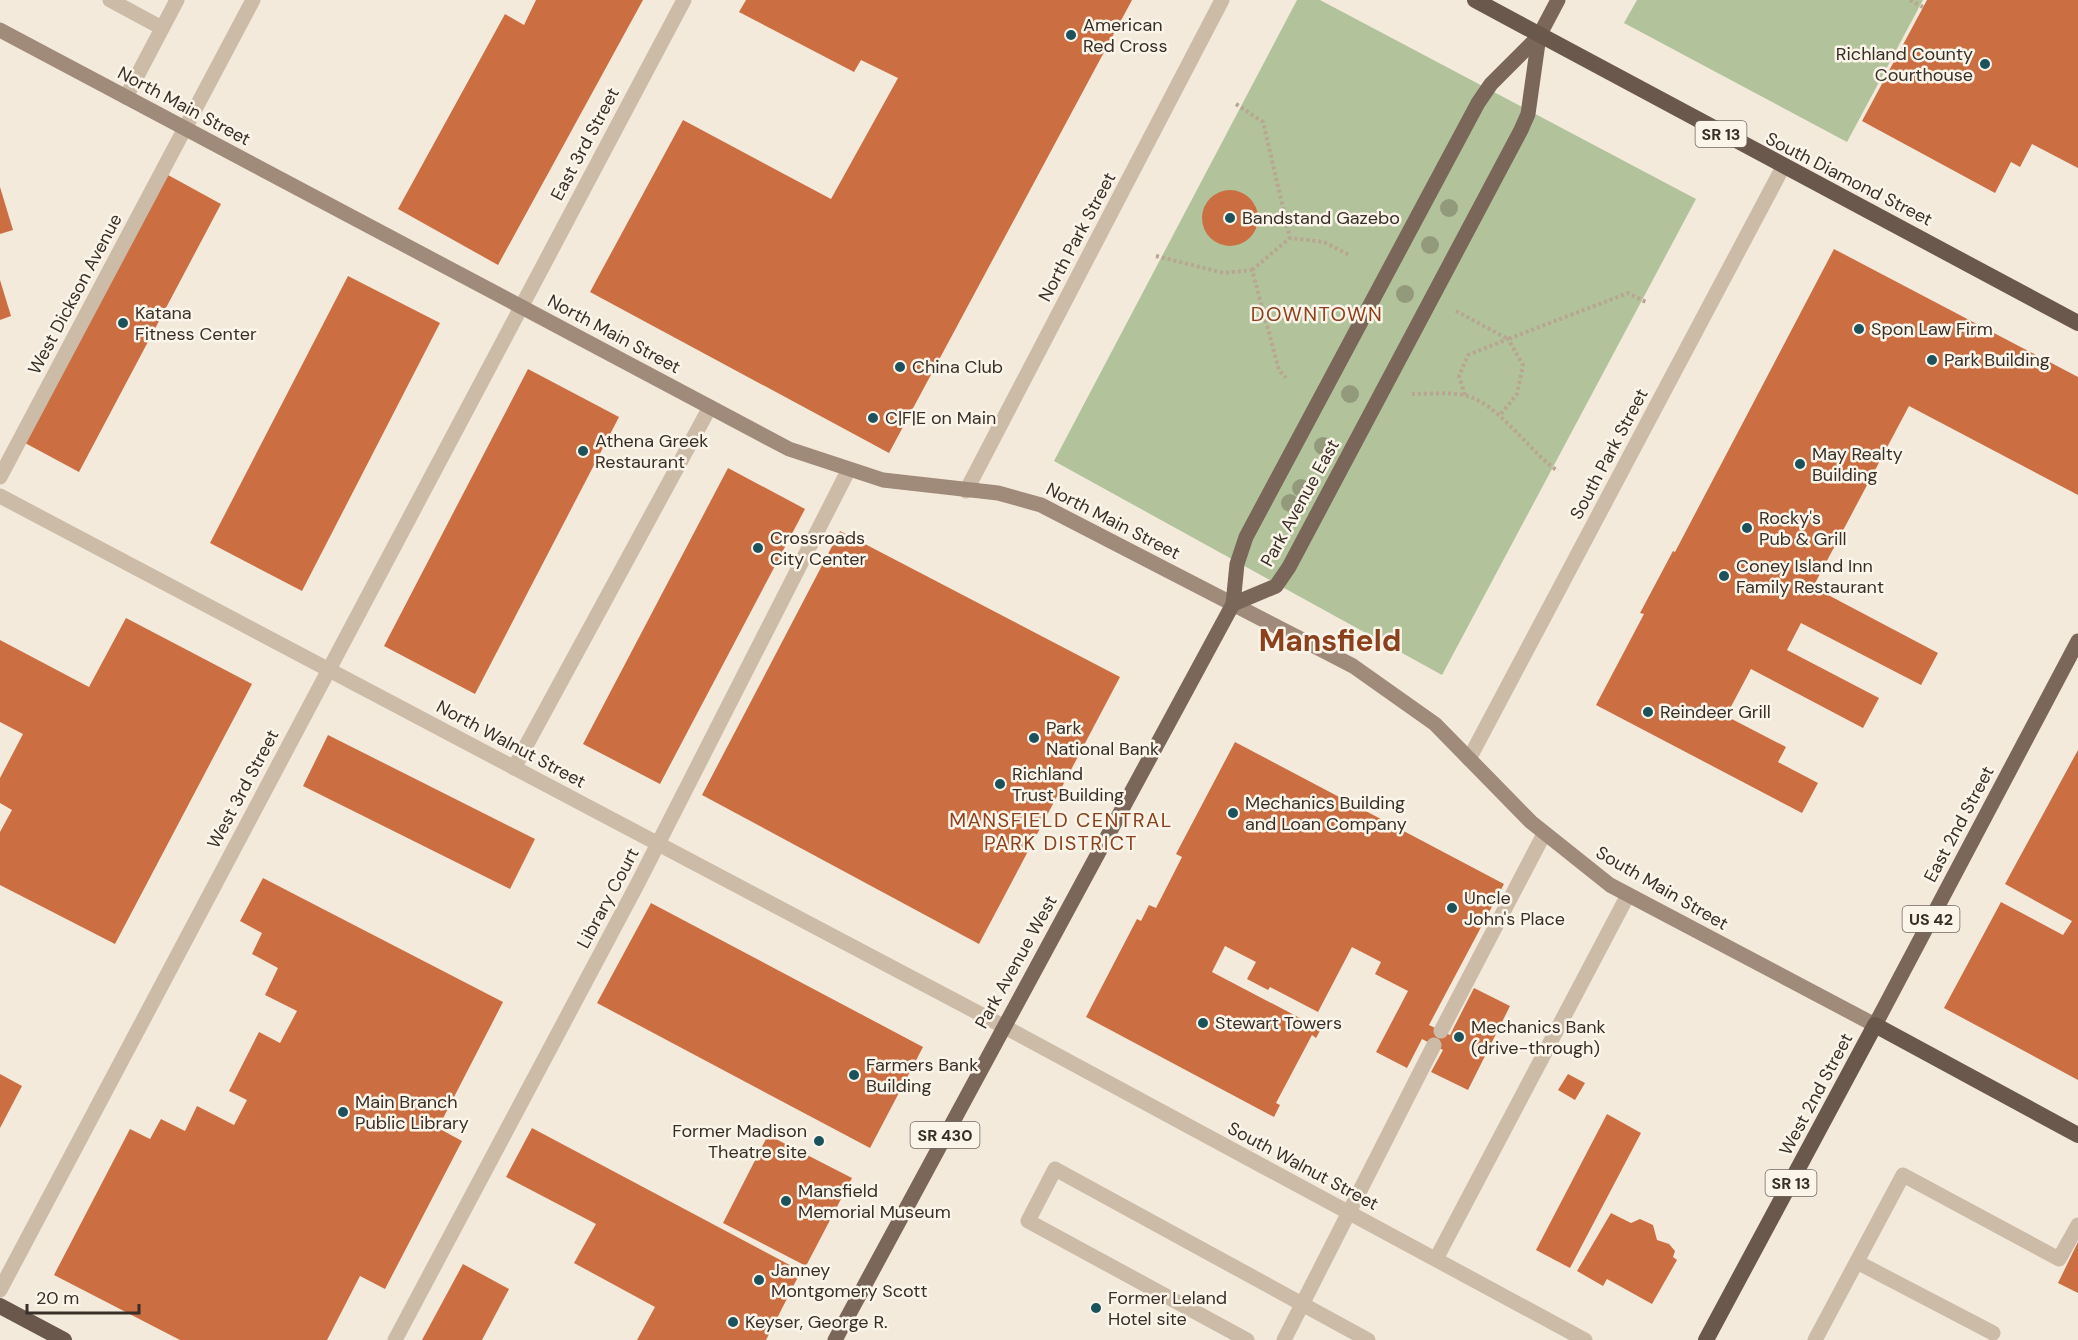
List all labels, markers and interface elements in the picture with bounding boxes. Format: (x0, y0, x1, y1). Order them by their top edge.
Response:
place label: American Red Cross (1083, 13, 1167, 58)
marker: American Red Cross (1064, 28, 1078, 42)
place label: Richland County Courthouse (1836, 42, 1973, 87)
marker: Richland County Courthouse (1978, 57, 1992, 71)
street label: North Main Street (113, 61, 255, 151)
street label: East 3rd Street (545, 83, 625, 205)
road number: SR 13 (1696, 121, 1746, 147)
street label: South Diamond Street (1761, 126, 1937, 232)
street label: North Park Street (1033, 168, 1121, 306)
place label: Bandstand Gazebo (1242, 206, 1400, 230)
street label: West Dickson Avenue (22, 209, 128, 379)
marker: Bandstand Gazebo (1223, 211, 1237, 225)
street label: North Main Street (543, 289, 685, 379)
place label: Katana Fitness Center (135, 301, 257, 346)
district label: DOWNTOWN (1251, 301, 1383, 327)
marker: Katana Fitness Center (116, 316, 130, 330)
place label: Spon Law Firm (1871, 317, 1993, 341)
marker: Spon Law Firm (1852, 322, 1866, 336)
place label: Park Building (1944, 348, 2050, 372)
marker: Park Building (1925, 353, 1939, 367)
place label: China Club (912, 355, 1003, 379)
marker: China Club (893, 360, 907, 374)
street label: South Park Street (1564, 384, 1654, 524)
place label: C|F|E on Main (885, 406, 996, 430)
marker: C|F|E on Main (866, 411, 880, 425)
place label: Athena Greek Restaurant (595, 429, 708, 474)
street label: Park Avenue East (1255, 435, 1345, 571)
place label: May Realty Building (1812, 442, 1903, 487)
marker: Athena Greek Restaurant (576, 444, 590, 458)
marker: May Realty Building (1793, 457, 1807, 471)
street label: North Main Street (1042, 477, 1184, 565)
place label: Rocky's Pub & Grill (1759, 506, 1846, 551)
marker: Rocky's Pub & Grill (1740, 521, 1754, 535)
place label: Crossroads City Center (770, 526, 867, 571)
marker: Crossroads City Center (751, 541, 765, 555)
place label: Coney Island Inn Family Restaurant (1736, 554, 1884, 599)
marker: Coney Island Inn Family Restaurant (1717, 569, 1731, 583)
district label: Mansfield (1259, 621, 1401, 660)
street label: North Walnut Street (432, 694, 590, 794)
place label: Reindeer Grill (1660, 700, 1771, 724)
marker: Reindeer Grill (1641, 705, 1655, 719)
place label: Park National Bank (1046, 716, 1159, 761)
street label: West 3rd Street (202, 725, 284, 853)
marker: Park National Bank (1027, 731, 1041, 745)
place label: Richland Trust Building (1012, 762, 1124, 807)
street label: East 2nd Street (1918, 762, 2000, 886)
marker: Richland Trust Building (993, 777, 1007, 791)
place label: Mechanics Building and Loan Company (1245, 791, 1407, 836)
marker: Mechanics Building and Loan Company (1226, 806, 1240, 820)
district label: MANSFIELD CENTRAL PARK DISTRICT (949, 807, 1173, 856)
street label: South Main Street (1591, 840, 1733, 936)
street label: Library Court (571, 844, 645, 952)
place label: Uncle John's Place (1464, 886, 1565, 931)
street label: Park Avenue West (969, 891, 1063, 1033)
marker: Uncle John's Place (1445, 901, 1459, 915)
road number: US 42 (1902, 906, 1960, 932)
place label: Stewart Towers (1215, 1011, 1342, 1035)
place label: Mechanics Bank (drive-through) (1471, 1015, 1606, 1060)
marker: Stewart Towers (1196, 1016, 1210, 1030)
street label: West 2nd Street (1774, 1029, 1858, 1159)
marker: Mechanics Bank (drive-through) (1452, 1030, 1466, 1044)
place label: Farmers Bank Building (866, 1053, 978, 1098)
marker: Farmers Bank Building (847, 1068, 861, 1082)
place label: Main Branch Public Library (355, 1090, 469, 1135)
marker: Main Branch Public Library (336, 1105, 350, 1119)
street label: South Walnut Street (1223, 1116, 1383, 1216)
place label: Former Madison Theatre site (672, 1119, 807, 1164)
road number: SR 430 (910, 1122, 980, 1148)
marker: Former Madison Theatre site (812, 1134, 826, 1148)
road number: SR 13 (1766, 1170, 1816, 1196)
place label: Mansfield Memorial Museum (798, 1179, 951, 1224)
marker: Mansfield Memorial Museum (779, 1194, 793, 1208)
place label: Janney Montgomery Scott (771, 1258, 927, 1303)
marker: Janney Montgomery Scott (752, 1273, 766, 1287)
scale bar (27, 1277, 140, 1315)
text: 20 m (36, 1286, 79, 1310)
place label: Former Leland Hotel site (1108, 1286, 1227, 1331)
marker: Former Leland Hotel site (1089, 1301, 1103, 1315)
place label: Keyser, George R. (745, 1310, 888, 1334)
marker: Keyser, George R. (726, 1315, 740, 1329)

